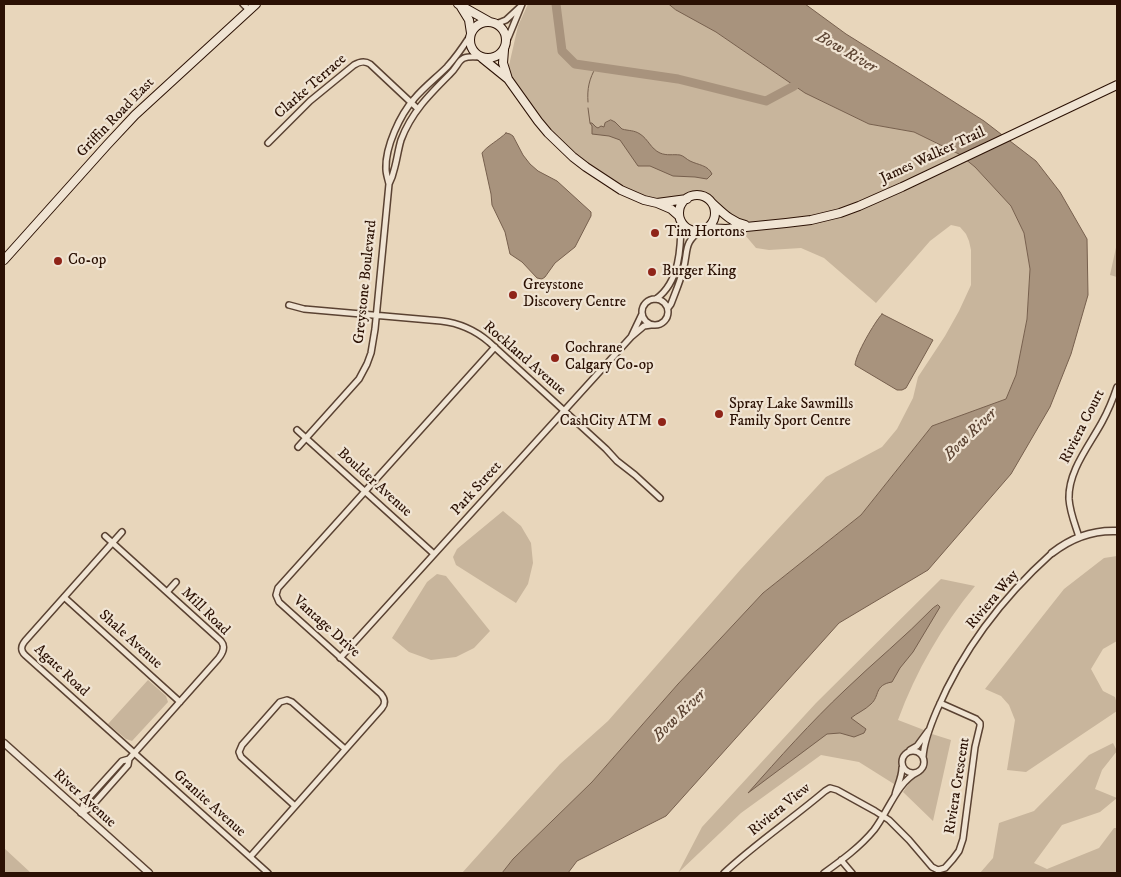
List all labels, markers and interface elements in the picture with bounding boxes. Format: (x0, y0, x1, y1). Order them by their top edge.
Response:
water label: Bow River (812, 28, 880, 78)
street label: Clarke Terrace (271, 51, 351, 123)
street label: Griffin Road East (73, 74, 159, 162)
street label: James Walker Trail (878, 124, 988, 188)
street label: Greystone Boulevard (351, 219, 381, 345)
place label: Tim Hortons (665, 224, 745, 242)
marker: Tim Hortons (649, 227, 661, 239)
place label: Co-op (68, 252, 106, 270)
marker: Co-op (52, 255, 64, 267)
place label: Burger King (662, 263, 736, 281)
marker: Burger King (646, 266, 658, 278)
place label: Greystone Discovery Centre (523, 277, 626, 312)
marker: Greystone Discovery Centre (507, 289, 519, 301)
street label: Rockland Avenue (479, 318, 569, 400)
place label: Cochrane Calgary Co-op (565, 340, 654, 375)
marker: Cochrane Calgary Co-op (549, 352, 561, 364)
street label: Riviera Court (1057, 387, 1109, 467)
place label: Spray Lake Sawmills Family Sport Centre (729, 396, 853, 431)
water label: Bow River (940, 405, 1002, 465)
marker: Spray Lake Sawmills Family Sport Centre (713, 408, 725, 420)
place label: CashCity ATM (560, 413, 652, 431)
marker: CashCity ATM (656, 416, 668, 428)
street label: Boulder Avenue (333, 445, 415, 521)
street label: Park Street (448, 458, 506, 520)
street label: Riviera Way (963, 567, 1023, 633)
street label: Mill Road (177, 584, 233, 640)
street label: Vantage Drive (289, 592, 363, 662)
street label: Shale Avenue (95, 607, 165, 673)
street label: Agate Road (30, 641, 92, 701)
water label: Bow River (649, 686, 711, 746)
street label: Riviera Crescent (941, 736, 975, 836)
street label: River Avenue (49, 766, 119, 832)
street label: Granite Avenue (169, 767, 249, 841)
street label: Riviera View (745, 779, 815, 841)

